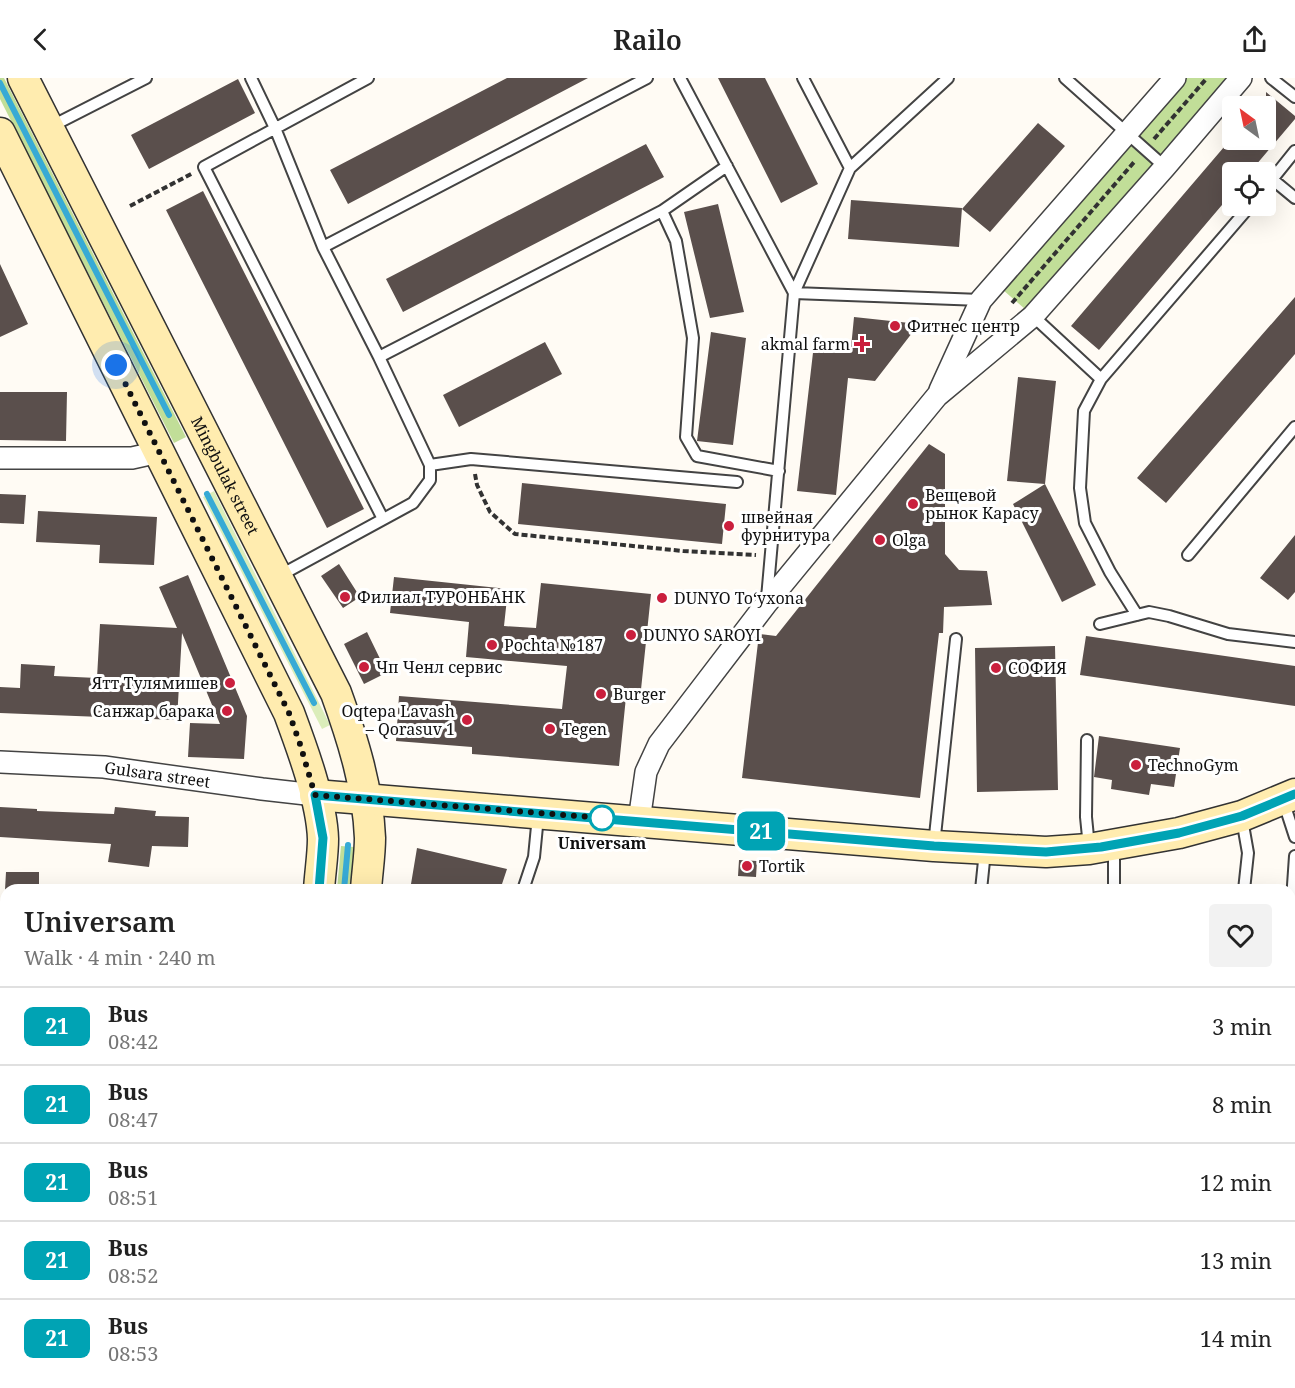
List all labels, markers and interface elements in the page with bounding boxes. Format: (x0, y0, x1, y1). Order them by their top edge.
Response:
text: Railo (613, 21, 682, 58)
icon: back (24, 23, 57, 56)
icon: share (1238, 23, 1271, 56)
north arrow (1222, 96, 1276, 150)
map controls (1222, 96, 1276, 216)
button: locate (1222, 162, 1276, 216)
place label: Фитнес центр (907, 315, 1020, 337)
marker: Фитнес центр (888, 319, 902, 333)
place label: akmal farm (761, 333, 850, 355)
marker: akmal farm (855, 337, 869, 351)
your location (101, 350, 131, 380)
street label: Mingbulak street (186, 413, 265, 539)
place label: Вещевой рынок Карасу (925, 484, 1039, 524)
marker: Вещевой рынок Карасу (906, 497, 920, 511)
place label: швейная фурнитура (741, 506, 830, 546)
marker: швейная фурнитура (722, 519, 736, 533)
place label: Olga (892, 529, 926, 551)
marker: Olga (873, 533, 887, 547)
place label: Филиал ТУРОНБАНК (357, 586, 526, 608)
place label: DUNYO To‘yxona (674, 587, 804, 609)
marker: Филиал ТУРОНБАНК (338, 590, 352, 604)
marker: DUNYO To‘yxona (655, 591, 669, 605)
place label: DUNYO SAROYI (643, 624, 761, 646)
marker: DUNYO SAROYI (624, 628, 638, 642)
place label: Pochta №187 (504, 634, 603, 656)
marker: Pochta №187 (485, 638, 499, 652)
place label: Чп Ченл сервис (376, 656, 502, 678)
place label: СОФИЯ (1008, 657, 1067, 679)
marker: Чп Ченл сервис (357, 660, 371, 674)
marker: СОФИЯ (989, 661, 1003, 675)
place label: Ятт Тулямишев (91, 672, 218, 694)
marker: Ятт Тулямишев (223, 676, 237, 690)
place label: Burger (613, 683, 666, 705)
marker: Burger (594, 687, 608, 701)
place label: Санжар барака (93, 700, 215, 722)
place label: Oqtepa Lavash – Qorasuv 1 (341, 700, 455, 740)
marker: Санжар барака (220, 704, 234, 718)
marker: Oqtepa Lavash – Qorasuv 1 (460, 713, 474, 727)
place label: Tegen (562, 718, 607, 740)
marker: Tegen (543, 722, 557, 736)
place label: TechnoGym (1148, 754, 1239, 776)
street label: Gulsara street (103, 756, 212, 793)
marker: TechnoGym (1129, 758, 1143, 772)
marker: Universam (589, 805, 615, 831)
line badge: 21 (734, 812, 788, 850)
text: 21 (749, 817, 773, 845)
place label: Universam (558, 832, 646, 854)
place label: Tortik (759, 855, 806, 877)
marker: Tortik (740, 859, 754, 873)
text: Universam (24, 902, 176, 940)
button: heart (1209, 904, 1272, 967)
text: Walk · 4 min · 240 m (24, 944, 216, 971)
text: Bus (108, 998, 148, 1028)
text: 3 min (1212, 1011, 1272, 1041)
text: 21 (45, 1012, 69, 1040)
text: 08:42 (108, 1028, 158, 1055)
text: Bus (108, 1076, 148, 1106)
text: 8 min (1212, 1089, 1272, 1119)
text: 21 (45, 1090, 69, 1118)
text: 08:47 (108, 1106, 158, 1133)
text: Bus (108, 1154, 148, 1184)
text: 12 min (1200, 1167, 1272, 1197)
text: 21 (45, 1168, 69, 1196)
text: 08:51 (108, 1184, 158, 1211)
text: Bus (108, 1232, 148, 1262)
text: 13 min (1200, 1245, 1272, 1275)
text: 21 (45, 1246, 69, 1274)
text: 08:52 (108, 1262, 158, 1289)
text: Bus (108, 1310, 148, 1340)
text: 14 min (1200, 1323, 1272, 1353)
text: 21 (45, 1324, 69, 1352)
text: 08:53 (108, 1340, 158, 1367)

